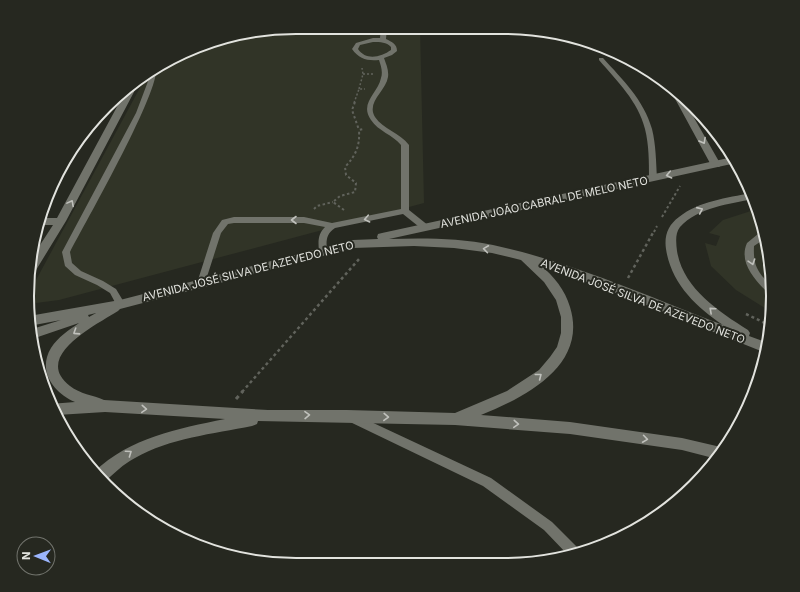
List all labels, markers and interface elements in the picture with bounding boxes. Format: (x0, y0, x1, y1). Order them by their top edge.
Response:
one-way arrow (698, 137, 705, 144)
one-way arrow (666, 170, 673, 178)
street label: AVENIDA JOÃO CABRAL DE MELO NETO (439, 173, 649, 231)
one-way arrow (66, 200, 73, 207)
one-way arrow (696, 207, 704, 215)
one-way arrow (364, 214, 370, 223)
one-way arrow (291, 216, 297, 224)
street label: AVENIDA JOSÉ SILVA DE AZEVEDO NETO (141, 238, 355, 304)
one-way arrow (483, 245, 489, 254)
street label: AVENIDA JOSÉ SILVA DE AZEVEDO NETO (539, 255, 747, 347)
one-way arrow (747, 259, 755, 266)
one-way arrow (709, 307, 717, 315)
one-way arrow (73, 328, 80, 335)
one-way arrow (535, 374, 542, 381)
one-way arrow (141, 404, 147, 413)
one-way arrow (304, 411, 310, 419)
one-way arrow (383, 413, 389, 421)
one-way arrow (513, 419, 519, 428)
one-way arrow (642, 434, 648, 443)
one-way arrow (125, 451, 132, 458)
north arrow (16, 536, 56, 576)
text: N (19, 552, 33, 560)

